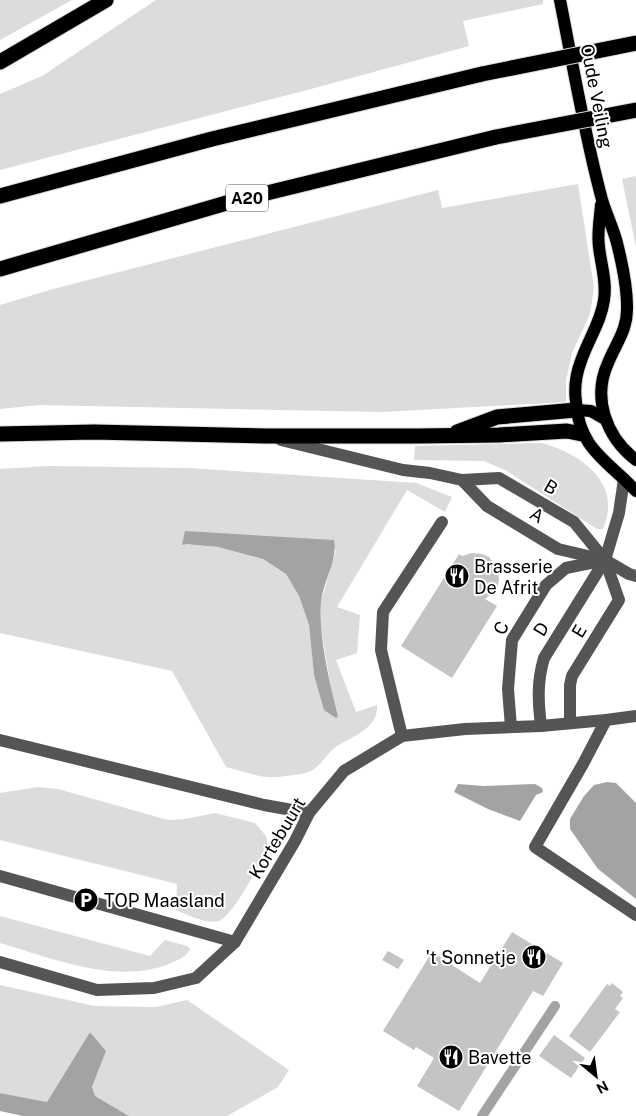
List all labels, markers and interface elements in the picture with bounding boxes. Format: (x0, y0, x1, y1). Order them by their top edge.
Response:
street label: Oude Veiling (577, 42, 617, 150)
road number: A20 (226, 184, 268, 212)
street label: B (541, 475, 561, 499)
street label: A (526, 503, 548, 527)
place label: Brasserie De Afrit (474, 556, 553, 598)
restaurant icon: Brasserie De Afrit (444, 563, 470, 589)
street label: C (489, 618, 513, 638)
street label: D (529, 618, 553, 640)
street label: E (567, 621, 591, 641)
street label: Kortebuurt (245, 794, 309, 882)
parking icon: TOP Maasland (73, 887, 99, 913)
place label: TOP Maasland (104, 890, 225, 911)
restaurant icon: 't Sonnetje (521, 944, 547, 970)
place label: 't Sonnetje (426, 947, 516, 968)
restaurant icon: Bavette (438, 1044, 464, 1070)
place label: Bavette (468, 1047, 531, 1068)
north arrow (571, 1051, 621, 1101)
text: N (594, 1078, 611, 1097)

